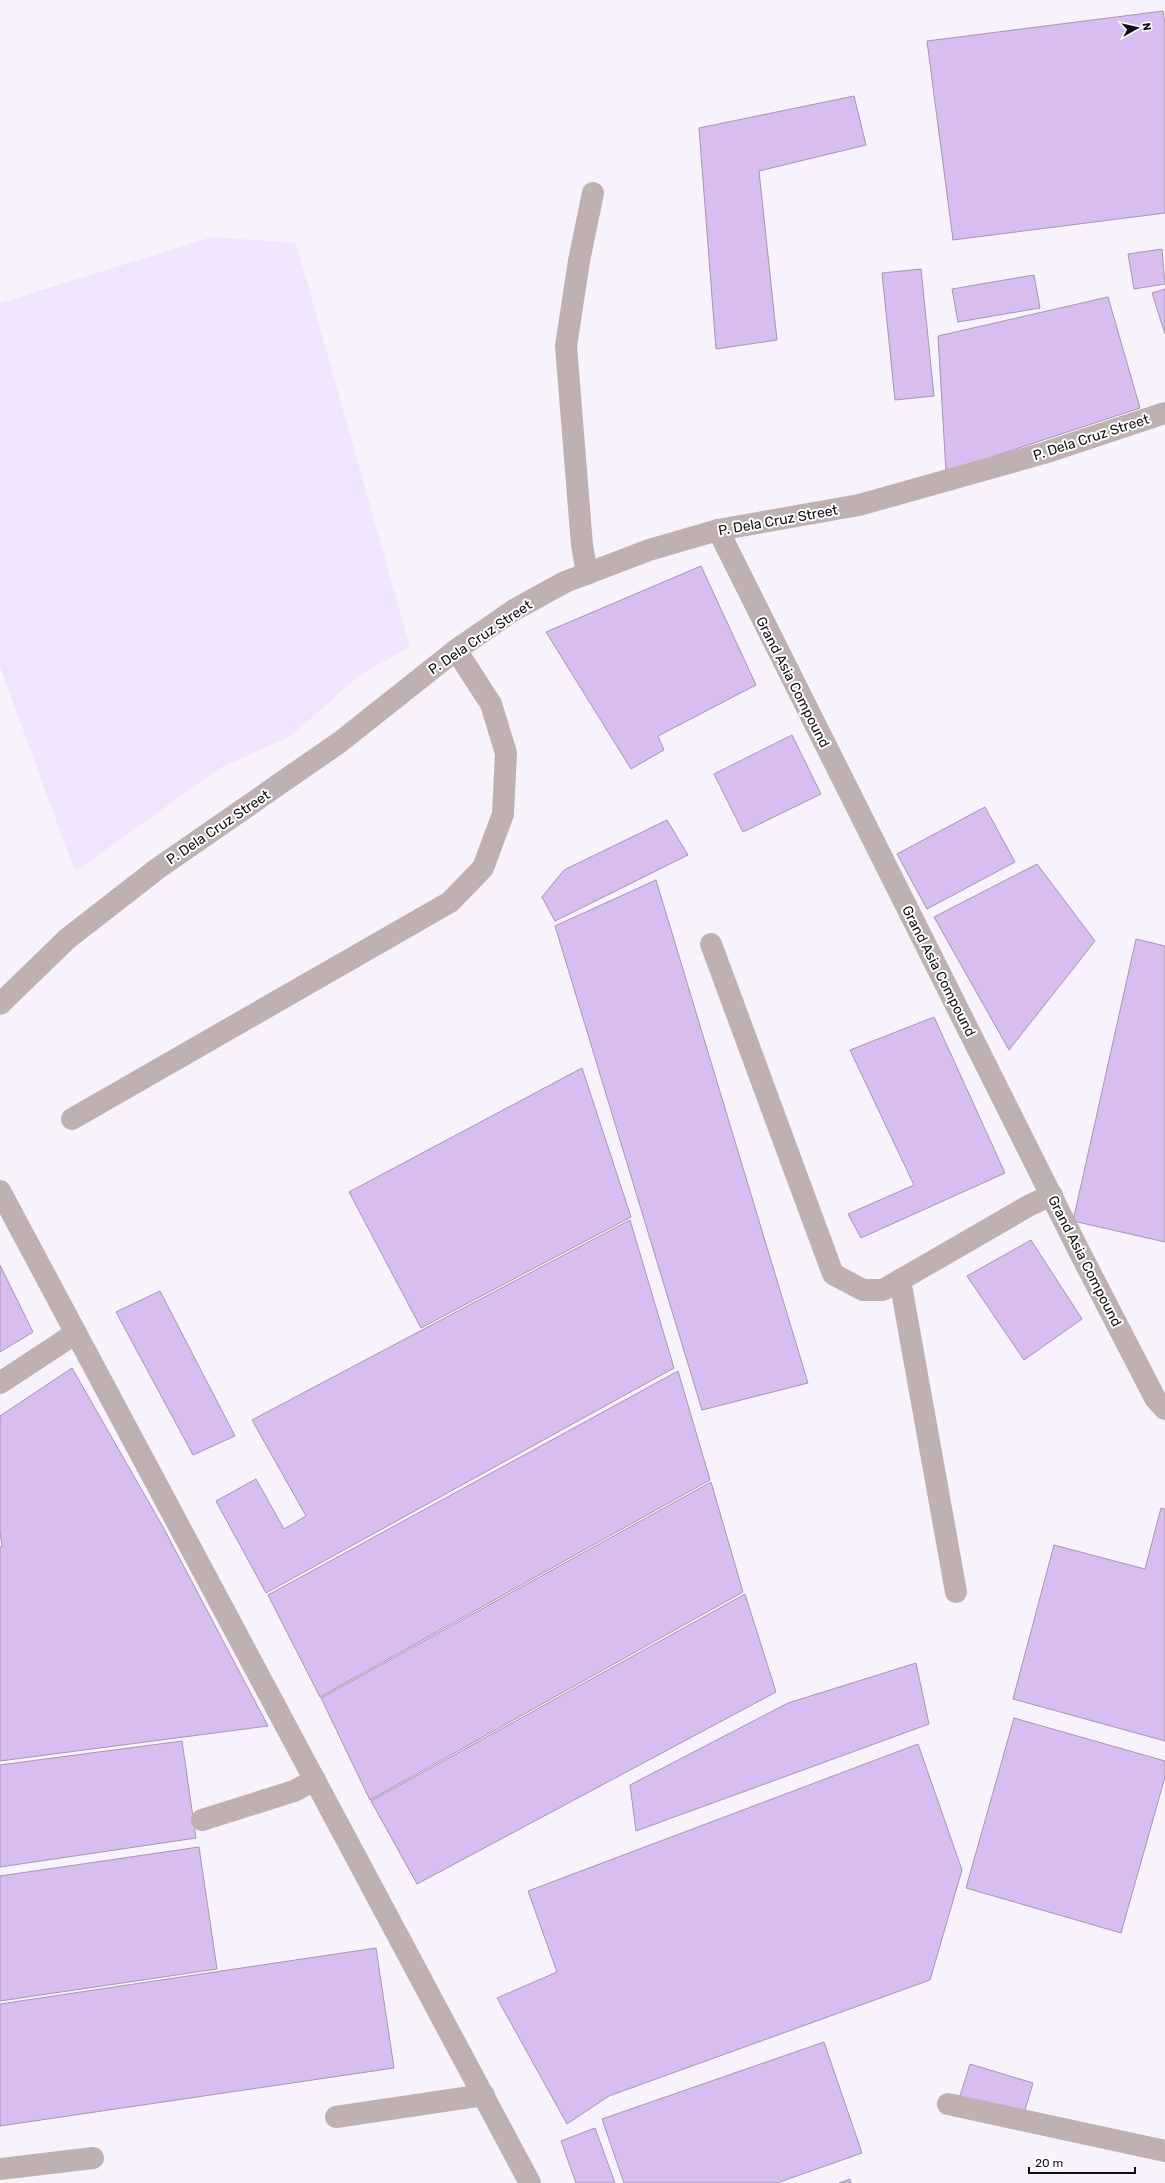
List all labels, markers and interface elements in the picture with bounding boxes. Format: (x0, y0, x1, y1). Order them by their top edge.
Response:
north arrow (1117, 8, 1157, 48)
text: N (1139, 22, 1153, 32)
street label: P. Dela Cruz Street (1031, 411, 1152, 464)
street label: P. Dela Cruz Street (717, 502, 840, 539)
street label: P. Dela Cruz Street (425, 596, 536, 678)
street label: Grand Asia Compound (752, 614, 833, 751)
street label: P. Dela Cruz Street (163, 786, 274, 868)
street label: Grand Asia Compound (898, 903, 979, 1040)
street label: Grand Asia Compound (1044, 1193, 1125, 1330)
scale bar (1029, 2149, 1135, 2175)
text: 20 m (1035, 2156, 1063, 2170)

